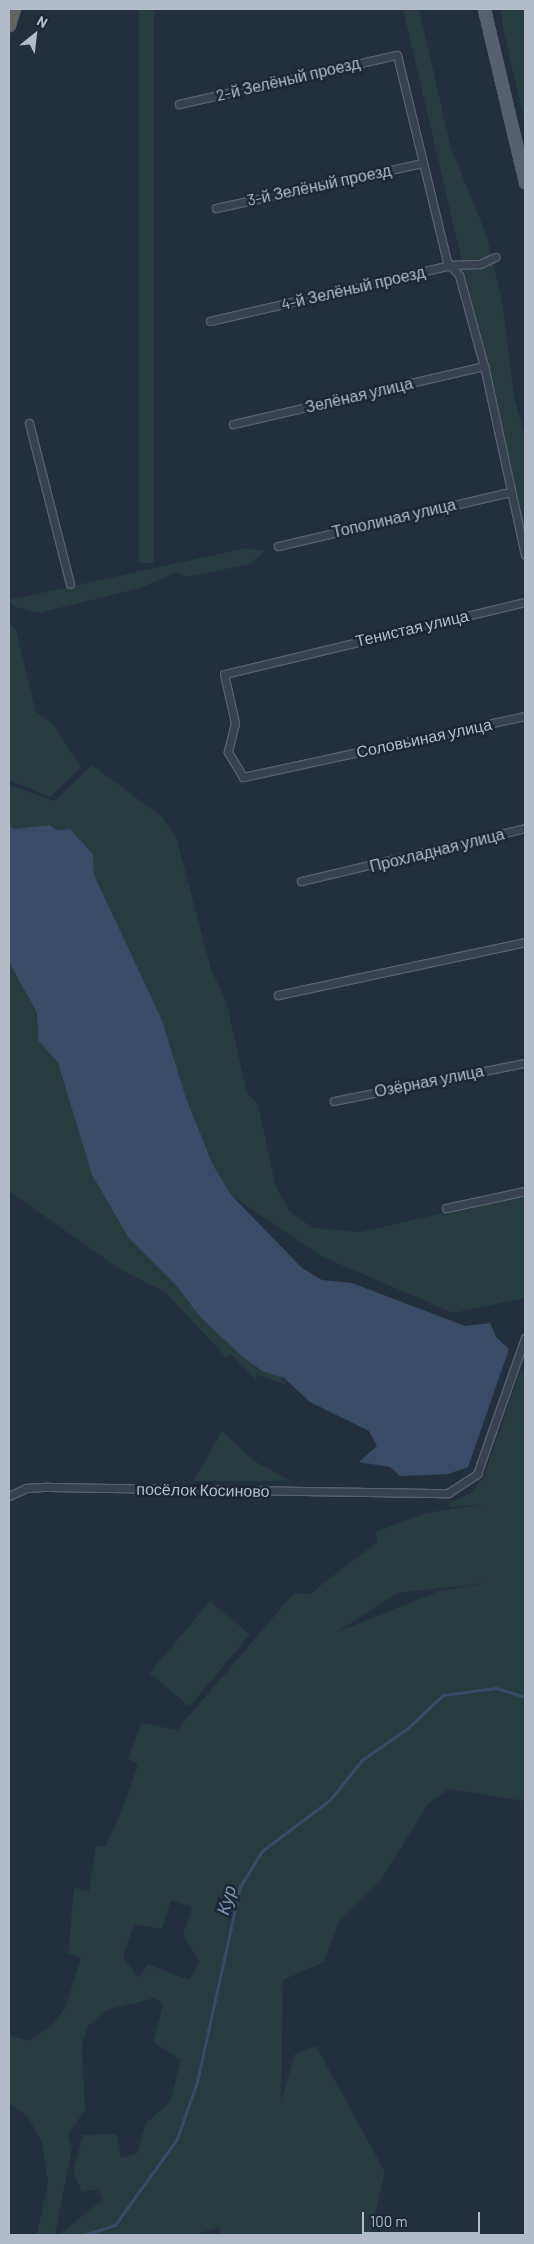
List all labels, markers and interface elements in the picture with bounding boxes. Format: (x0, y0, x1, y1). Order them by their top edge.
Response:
north arrow (10, 10, 60, 60)
text: N (34, 12, 51, 31)
street label: 2-й Зелёный проезд (214, 53, 362, 105)
street label: 3-й Зелёный проезд (245, 160, 393, 210)
street label: 4-й Зелёный проезд (279, 262, 427, 314)
street label: Зелёная улица (303, 373, 415, 417)
street label: Тополиная улица (330, 494, 458, 542)
street label: Тенистая улица (354, 606, 470, 650)
street label: Соловьиная улица (355, 714, 493, 762)
street label: Прохладная улица (368, 824, 506, 876)
street label: Озёрная улица (373, 1061, 485, 1101)
street label: посёлок Косиново (136, 1479, 270, 1501)
water label: Кур (212, 1883, 240, 1917)
scale bar (364, 2202, 482, 2234)
text: 100 m (370, 2212, 408, 2230)

